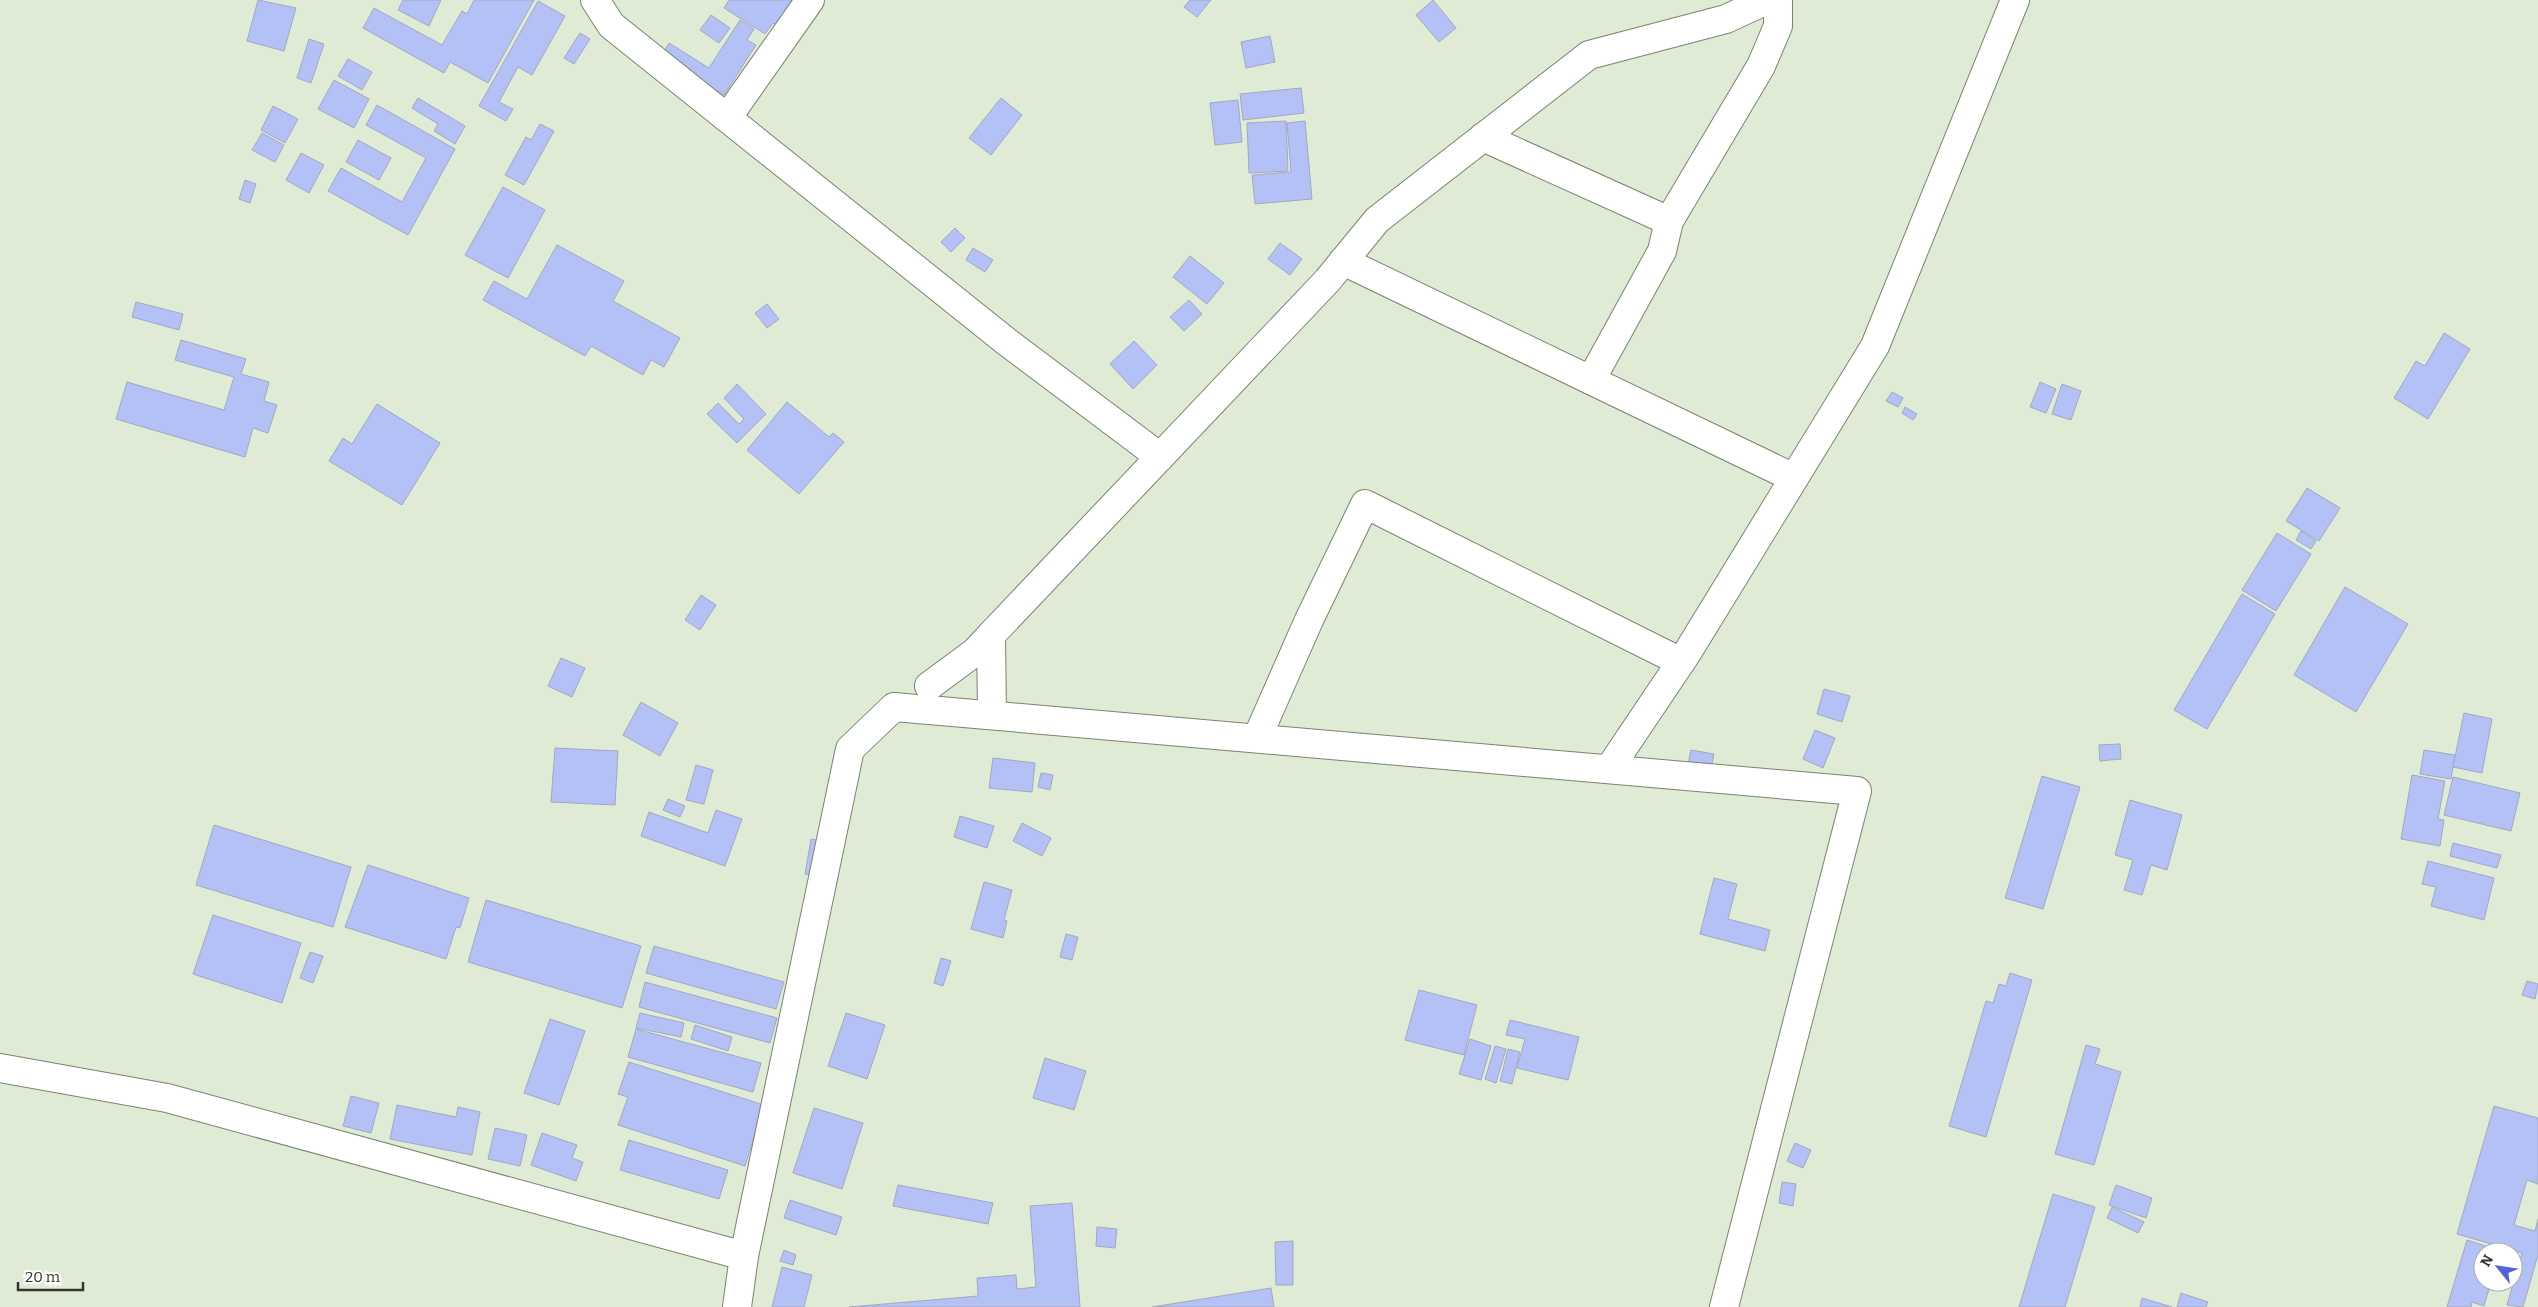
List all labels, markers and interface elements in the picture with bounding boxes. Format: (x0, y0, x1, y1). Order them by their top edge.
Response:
north arrow (2473, 1242, 2523, 1292)
text: N (2477, 1252, 2497, 1270)
scale bar (18, 1260, 82, 1292)
text: 20 m (25, 1268, 61, 1286)

